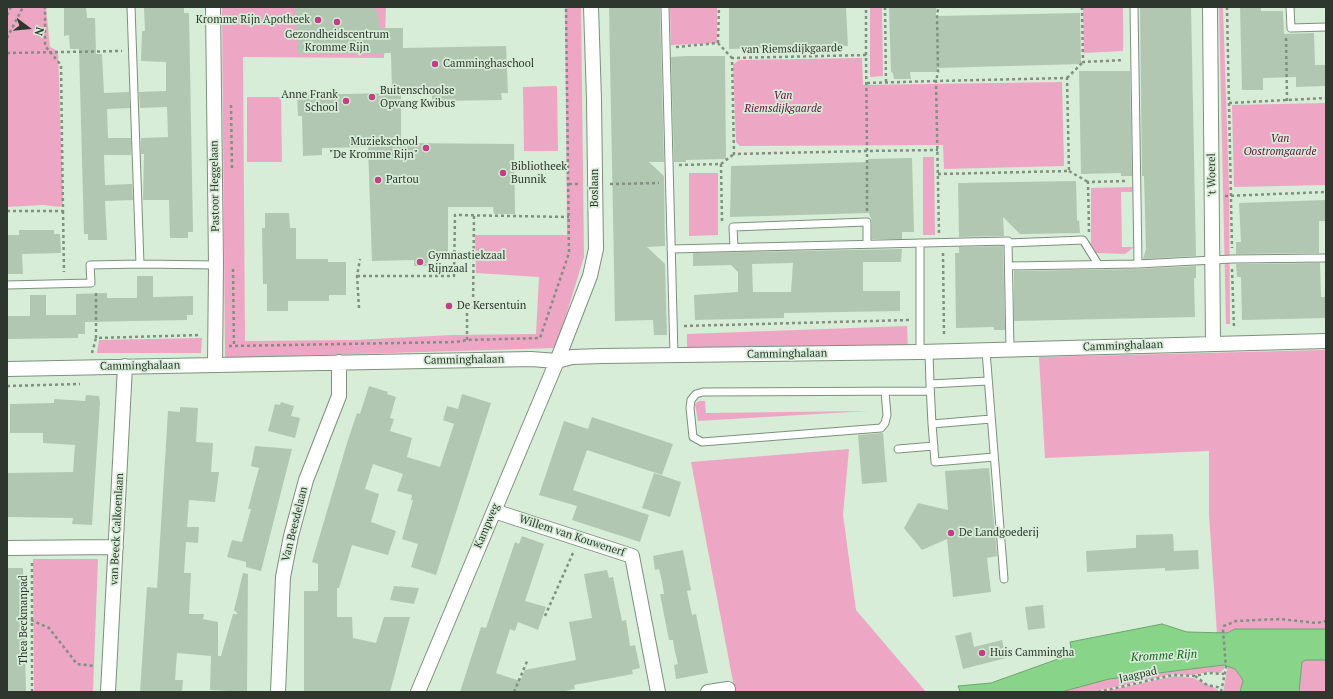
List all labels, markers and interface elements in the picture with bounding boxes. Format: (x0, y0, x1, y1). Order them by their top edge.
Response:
north arrow (8, 8, 48, 48)
place label: Kromme Rijn Apotheek (196, 13, 310, 27)
marker: Kromme Rijn Apotheek (313, 15, 323, 25)
marker: Gezondheidscentrum Kromme Rijn (332, 17, 342, 27)
text: N (32, 25, 47, 37)
place label: Gezondheidscentrum Kromme Rijn (285, 28, 389, 54)
street label: van Riemsdijkgaarde (741, 42, 843, 56)
place label: Camminghaschool (443, 57, 534, 71)
marker: Camminghaschool (430, 59, 440, 69)
place label: Buitenschoolse Opvang Kwibus (380, 84, 455, 110)
place label: Anne Frank School (281, 88, 338, 114)
park label: Van Riemsdijkgaarde (744, 89, 822, 115)
marker: Buitenschoolse Opvang Kwibus (367, 92, 377, 102)
marker: Anne Frank School (341, 96, 351, 106)
park label: Van Oostromgaarde (1244, 132, 1316, 158)
place label: Muziekschool "De Kromme Rijn" (329, 135, 418, 161)
street label: Pastoor Heggelaan (208, 140, 222, 232)
marker: Muziekschool "De Kromme Rijn" (421, 143, 431, 153)
street label: 't Woerel (1205, 153, 1219, 197)
place label: Bibliotheek Bunnik (511, 160, 567, 186)
marker: Bibliotheek Bunnik (498, 168, 508, 178)
street label: Boslaan (588, 169, 602, 207)
place label: Partou (386, 173, 419, 187)
marker: Partou (373, 175, 383, 185)
place label: Gymnastiekzaal Rijnzaal (428, 249, 506, 275)
marker: Gymnastiekzaal Rijnzaal (415, 257, 425, 267)
place label: De Kersentuin (457, 299, 526, 313)
marker: De Kersentuin (444, 301, 454, 311)
street label: Camminghalaan (1083, 338, 1163, 354)
street label: Camminghalaan (747, 347, 827, 361)
street label: Camminghalaan (424, 353, 504, 367)
street label: Camminghalaan (100, 359, 180, 373)
street label: van Beeck Calkoenlaan (107, 473, 127, 585)
street label: Van Beesdelaan (279, 485, 311, 563)
street label: Kampweg (472, 502, 502, 550)
street label: Willem van Kouwenerf (517, 513, 627, 559)
place label: De Landgoederij (959, 526, 1039, 540)
marker: De Landgoederij (946, 528, 956, 538)
street label: Thea Beckmanpad (17, 575, 31, 665)
place label: Huis Cammingha (990, 646, 1074, 660)
water label: Kromme Rijn (1130, 647, 1198, 665)
marker: Huis Cammingha (977, 648, 987, 658)
street label: Jaagpad (1118, 665, 1158, 685)

